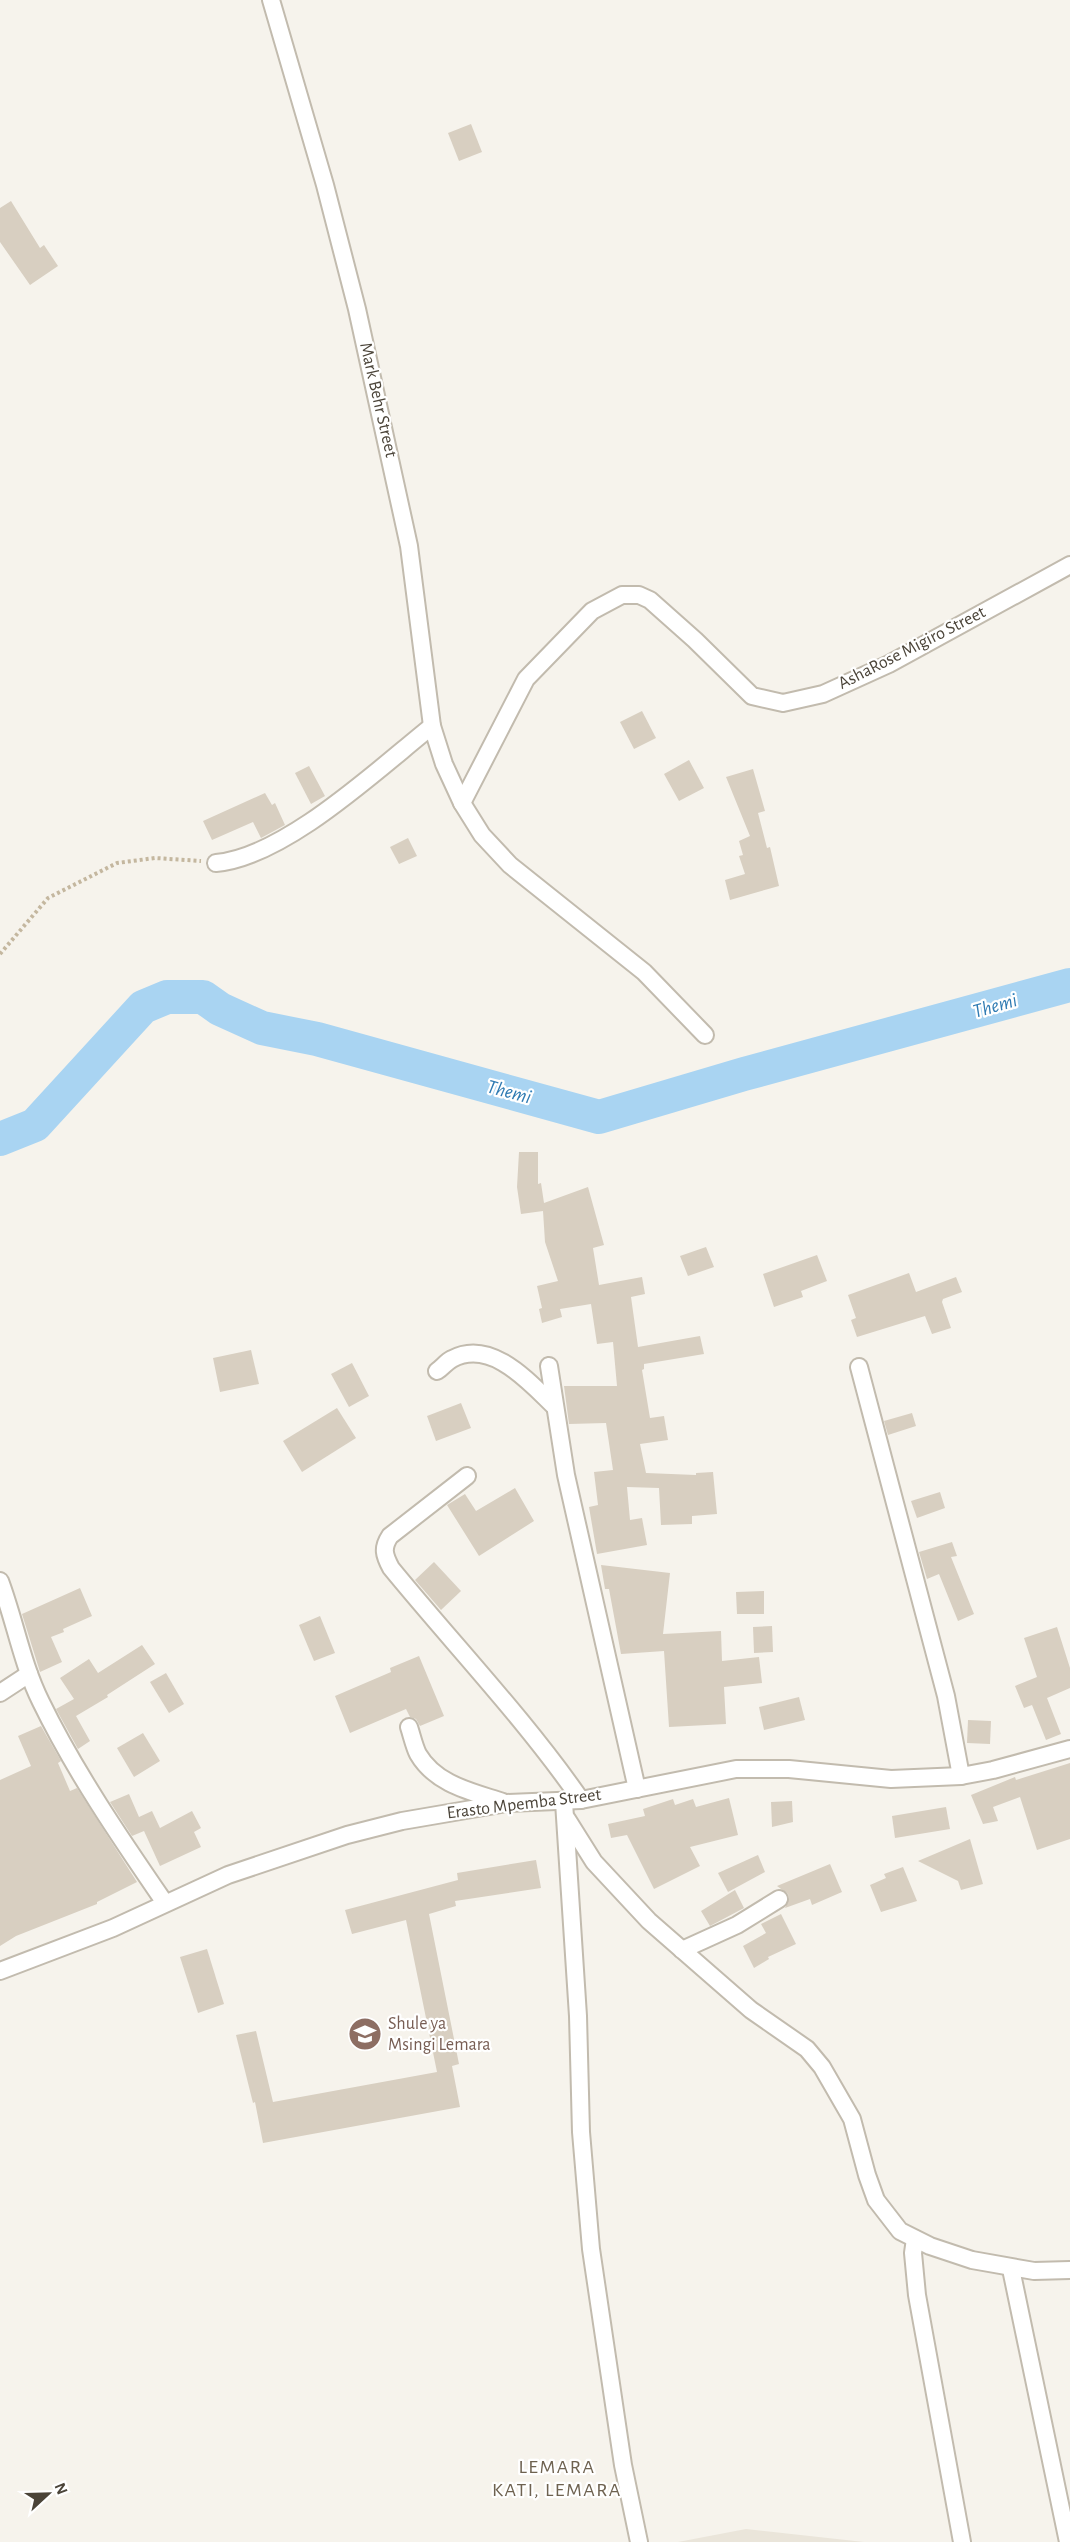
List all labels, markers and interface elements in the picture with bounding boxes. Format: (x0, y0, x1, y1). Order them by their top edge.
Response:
street label: Mark Behr Street (356, 341, 400, 459)
street label: AshaRose Migiro Street (836, 603, 989, 693)
water label: Themi (971, 990, 1019, 1022)
water label: Themi (485, 1077, 533, 1107)
street label: Erasto Mpemba Street (446, 1786, 602, 1822)
place label: Shule ya Msingi Lemara (388, 2015, 491, 2054)
school or university icon: Shule ya Msingi Lemara (347, 2016, 383, 2052)
district label: LEMARA KATI, LEMARA (492, 2457, 622, 2500)
north arrow (18, 2464, 78, 2524)
text: N (51, 2481, 70, 2497)

